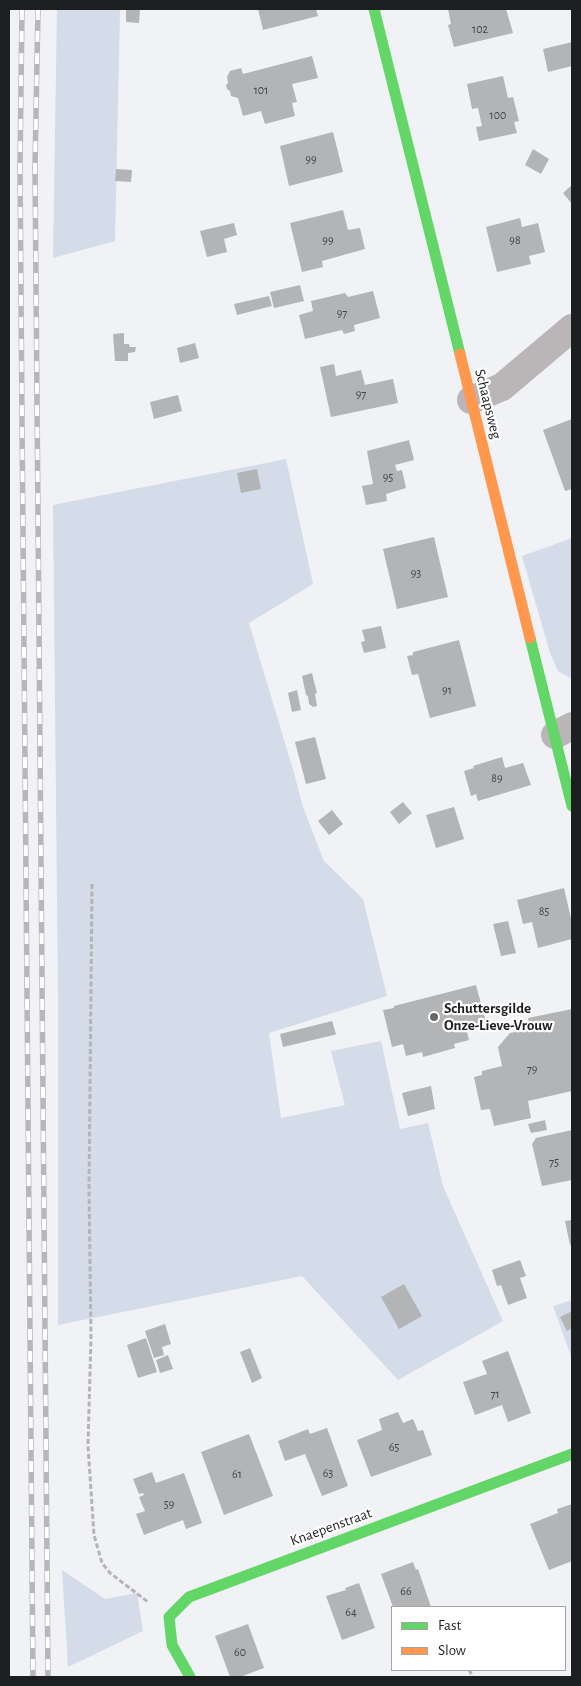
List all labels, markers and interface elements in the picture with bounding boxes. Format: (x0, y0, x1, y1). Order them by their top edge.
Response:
house number: 102 (472, 22, 488, 36)
house number: 101 (254, 83, 268, 97)
house number: 100 (490, 108, 506, 122)
house number: 99 (305, 152, 317, 166)
house number: 99 (322, 233, 334, 247)
house number: 98 (509, 233, 521, 247)
house number: 97 (337, 306, 347, 320)
street label: Schaapsweg (471, 367, 505, 441)
house number: 97 (356, 387, 366, 401)
house number: 95 (383, 470, 393, 484)
house number: 93 (411, 566, 421, 580)
house number: 91 (442, 683, 452, 697)
house number: 89 (491, 771, 503, 785)
house number: 85 (539, 904, 549, 918)
place label: Schuttersgilde Onze-Lieve-Vrouw (444, 999, 553, 1034)
marker: Schuttersgilde Onze-Lieve-Vrouw (428, 1011, 440, 1023)
house number: 79 (527, 1062, 537, 1076)
house number: 75 (549, 1155, 559, 1169)
house number: 71 (490, 1387, 500, 1401)
house number: 65 (389, 1440, 399, 1454)
house number: 63 (323, 1466, 333, 1480)
house number: 61 (232, 1467, 242, 1481)
house number: 59 (164, 1497, 174, 1511)
street label: Knaepenstraat (288, 1504, 374, 1550)
house number: 66 (400, 1584, 412, 1598)
house number: 64 (345, 1605, 357, 1619)
legend (391, 1606, 566, 1671)
text: Fast (438, 1618, 461, 1633)
text: Slow (438, 1643, 466, 1658)
house number: 60 (234, 1645, 246, 1659)

